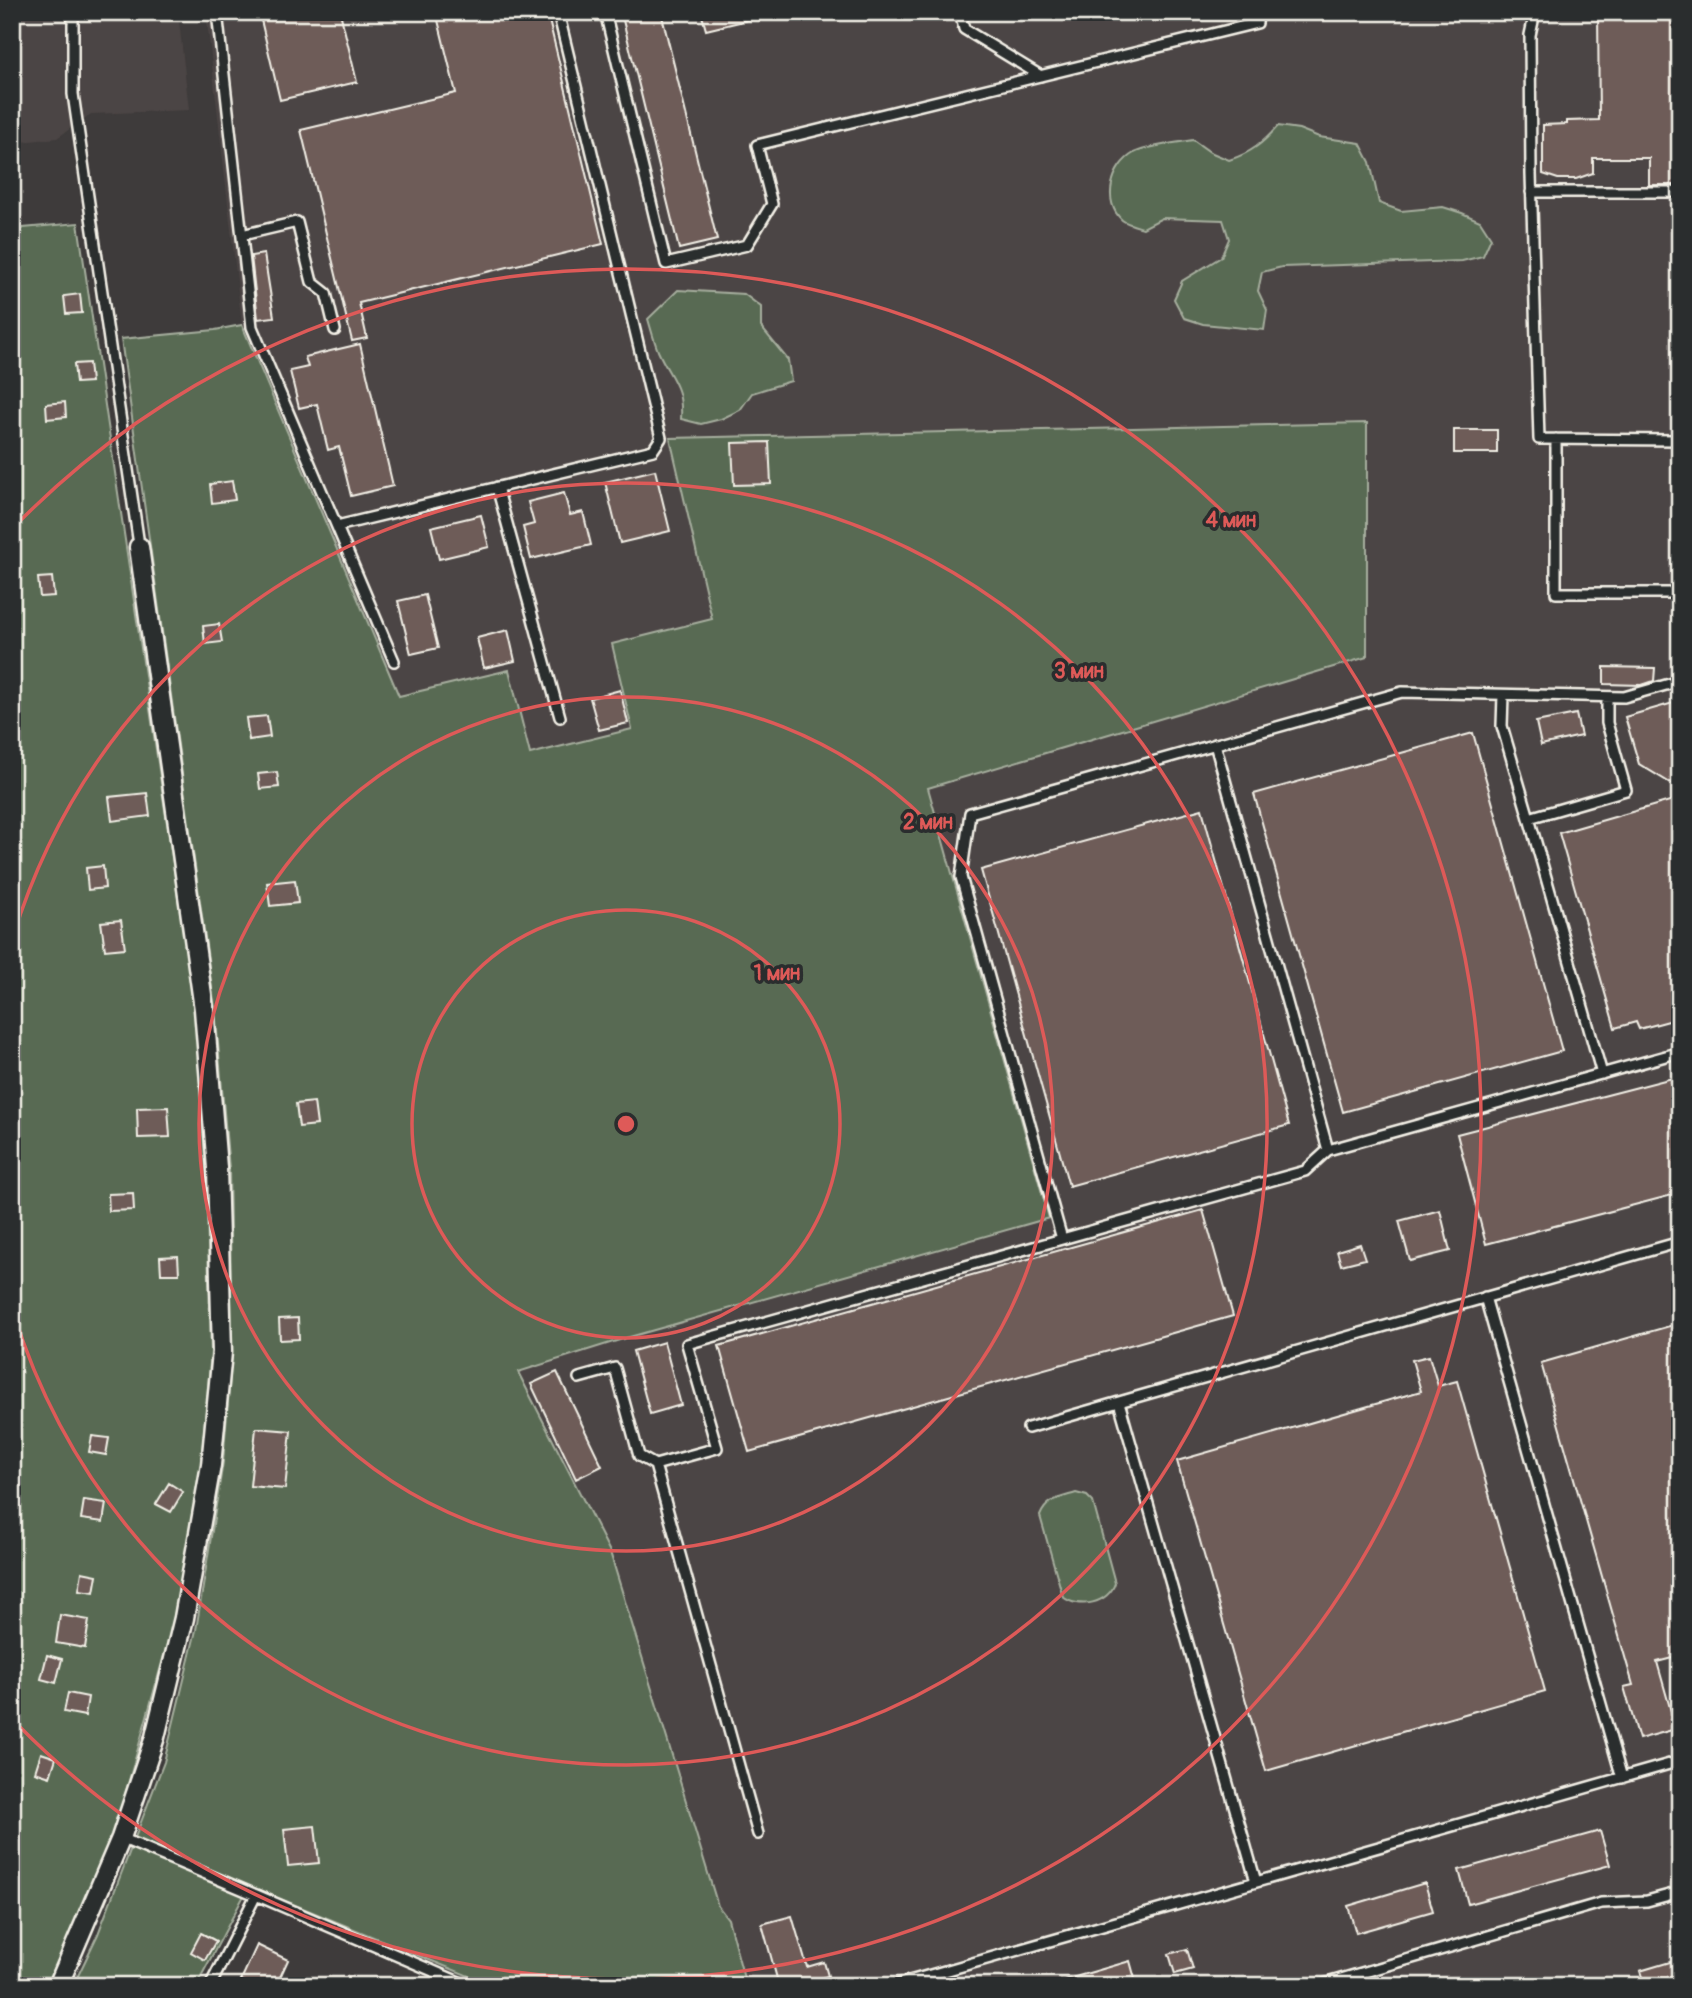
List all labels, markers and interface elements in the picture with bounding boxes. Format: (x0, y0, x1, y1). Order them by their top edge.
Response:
text: 4 мин (1206, 507, 1256, 534)
text: 3 мин (1054, 658, 1104, 685)
text: 2 мин (903, 809, 953, 836)
text: 1 мин (754, 960, 800, 987)
centre of rings (614, 1112, 638, 1136)

